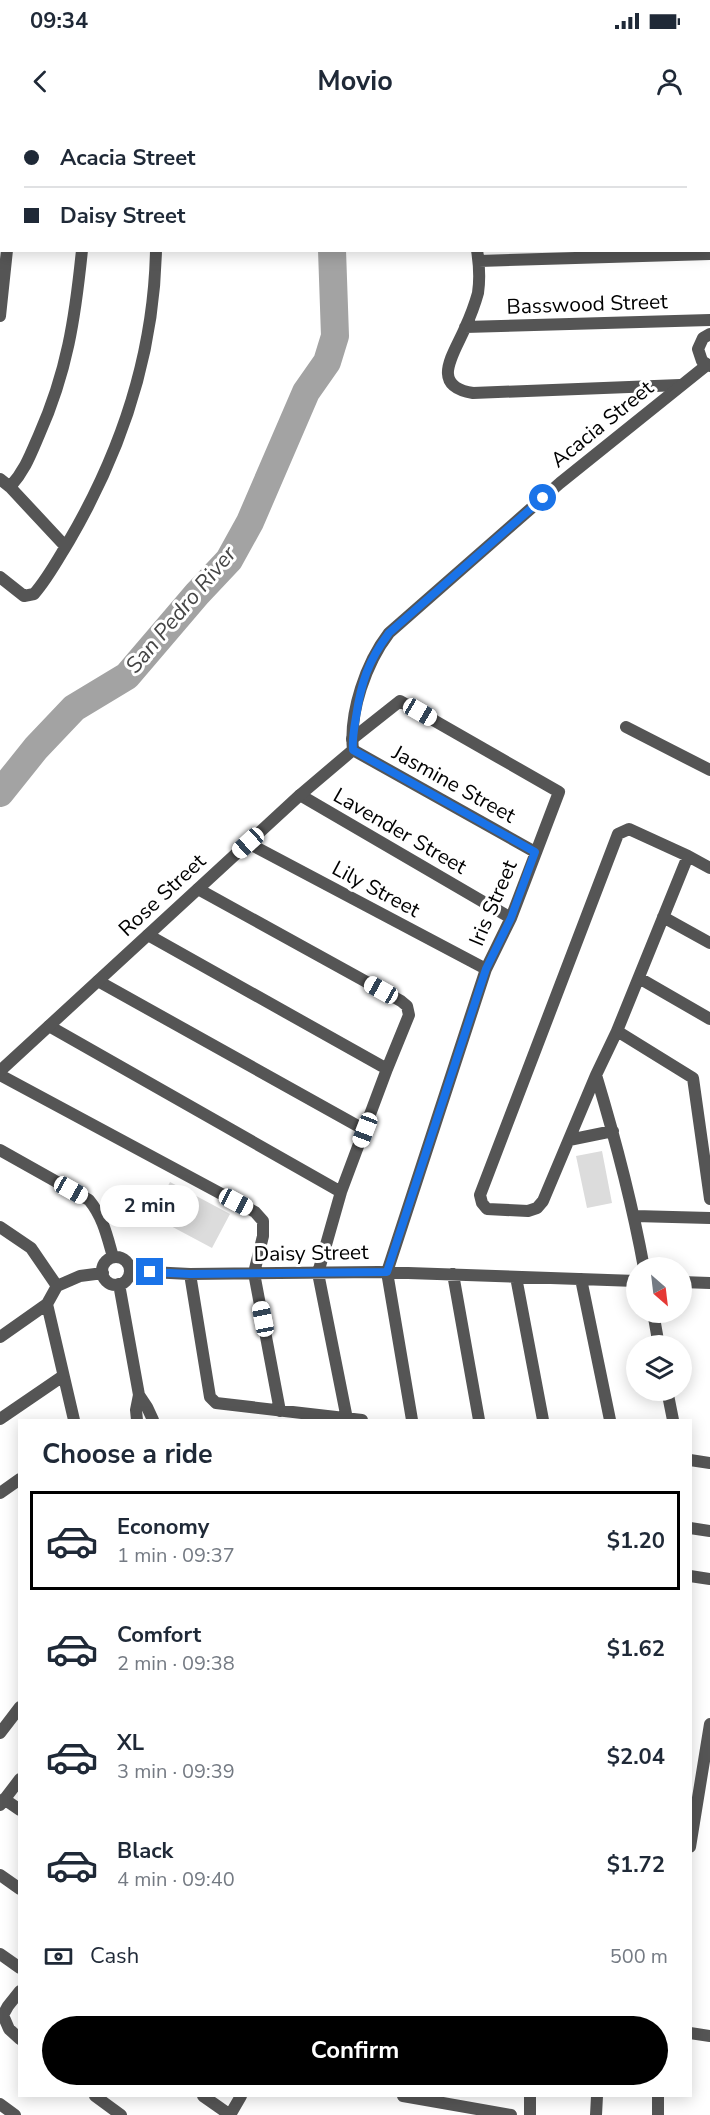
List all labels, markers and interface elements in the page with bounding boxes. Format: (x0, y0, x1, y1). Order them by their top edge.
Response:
text: 09:34 (30, 6, 88, 36)
text: Movio (317, 63, 393, 100)
icon: back (24, 65, 57, 98)
icon: person (653, 65, 686, 98)
text: Acacia Street (60, 143, 196, 173)
text: Daisy Street (60, 201, 185, 231)
street label: Basswood Street (506, 287, 669, 321)
street label: Acacia Street (545, 374, 660, 474)
route start (529, 484, 556, 511)
water label: San Pedro River (119, 539, 244, 680)
car (400, 695, 440, 729)
street label: Jasmine Street (387, 738, 521, 830)
street label: Lavender Street (328, 781, 472, 881)
car (229, 824, 267, 862)
street label: Rose Street (112, 847, 212, 943)
street label: Lily Street (327, 854, 425, 924)
street label: Iris Street (462, 855, 524, 950)
car (361, 973, 401, 1007)
car (350, 1110, 380, 1150)
car (51, 1173, 91, 1207)
callout: 2 min (100, 1185, 200, 1227)
car (216, 1186, 256, 1218)
text: 2 min (124, 1192, 175, 1219)
street label: Daisy Street (253, 1238, 369, 1268)
north arrow (626, 1257, 692, 1323)
map controls (626, 1257, 692, 1401)
route end (136, 1258, 163, 1285)
car (251, 1300, 275, 1338)
button: layers (626, 1335, 692, 1401)
text: Choose a ride (42, 1436, 213, 1473)
text: Economy (117, 1512, 209, 1542)
icon: car (45, 1514, 99, 1568)
text: $1.20 (607, 1526, 665, 1556)
text: 1 min · 09:37 (117, 1542, 235, 1569)
text: Comfort (117, 1620, 201, 1650)
icon: car (45, 1622, 99, 1676)
text: $1.62 (607, 1634, 665, 1664)
text: 2 min · 09:38 (117, 1650, 235, 1677)
text: XL (117, 1728, 144, 1758)
icon: car (45, 1730, 99, 1784)
text: $2.04 (607, 1742, 665, 1772)
text: 3 min · 09:39 (117, 1758, 235, 1785)
text: Black (117, 1836, 173, 1866)
icon: car (45, 1838, 99, 1892)
text: $1.72 (607, 1850, 665, 1880)
text: 4 min · 09:40 (117, 1866, 235, 1893)
icon: cash (42, 1940, 75, 1973)
text: Cash (90, 1941, 139, 1971)
text: 500 m (610, 1943, 668, 1970)
button: Confirm (42, 2016, 668, 2085)

